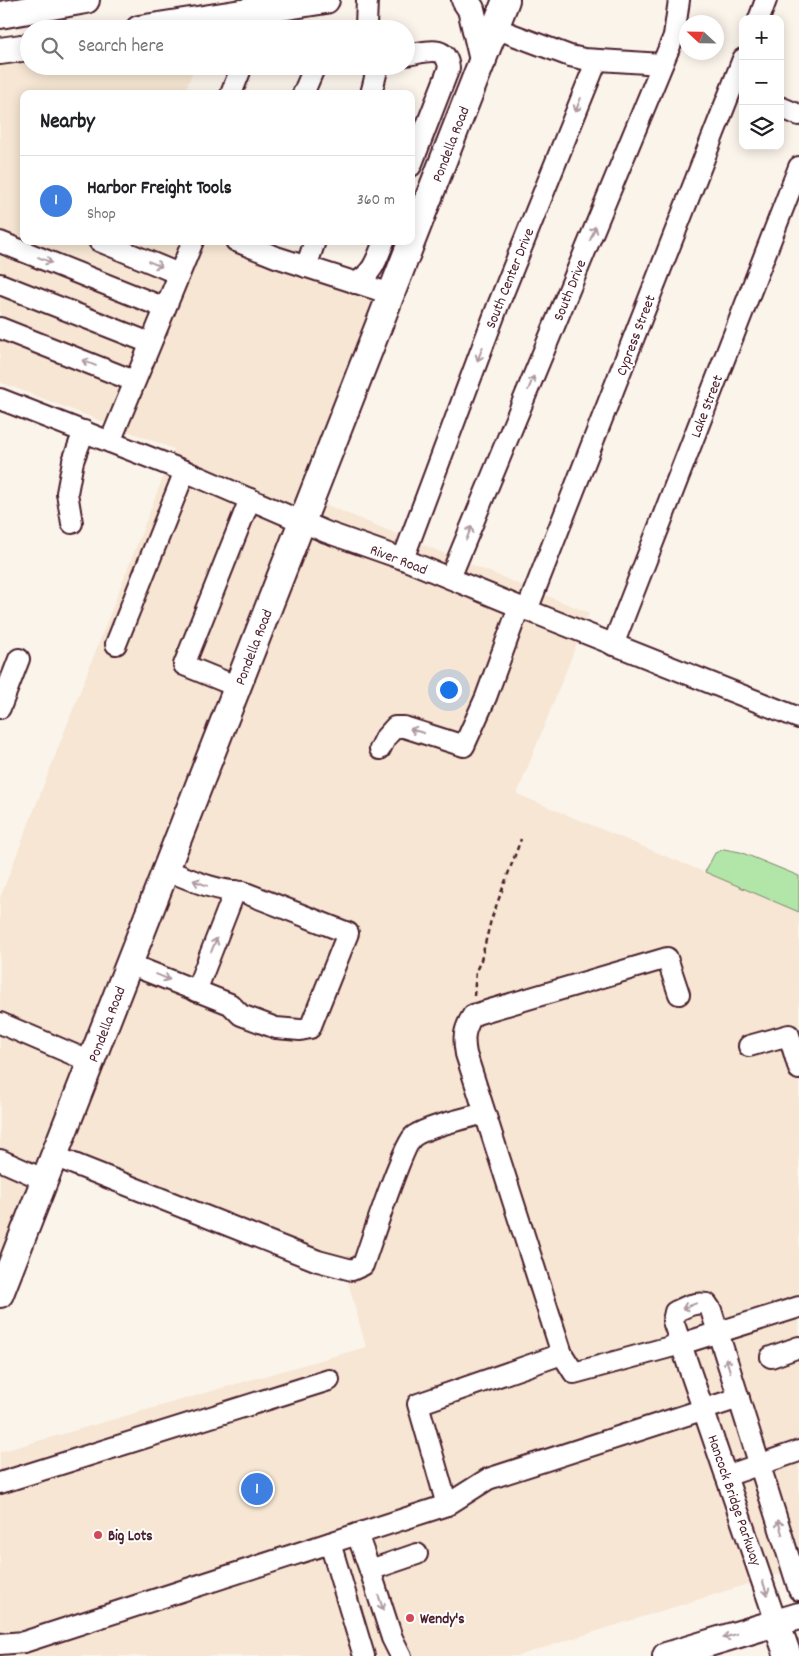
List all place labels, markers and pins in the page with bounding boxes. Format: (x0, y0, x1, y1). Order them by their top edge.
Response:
pin: 1 (241, 1470, 273, 1508)
place label: Big Lots (108, 1526, 153, 1548)
marker: Big Lots (92, 1529, 104, 1541)
place label: Wendy's (420, 1609, 465, 1631)
marker: Wendy's (404, 1612, 416, 1624)

